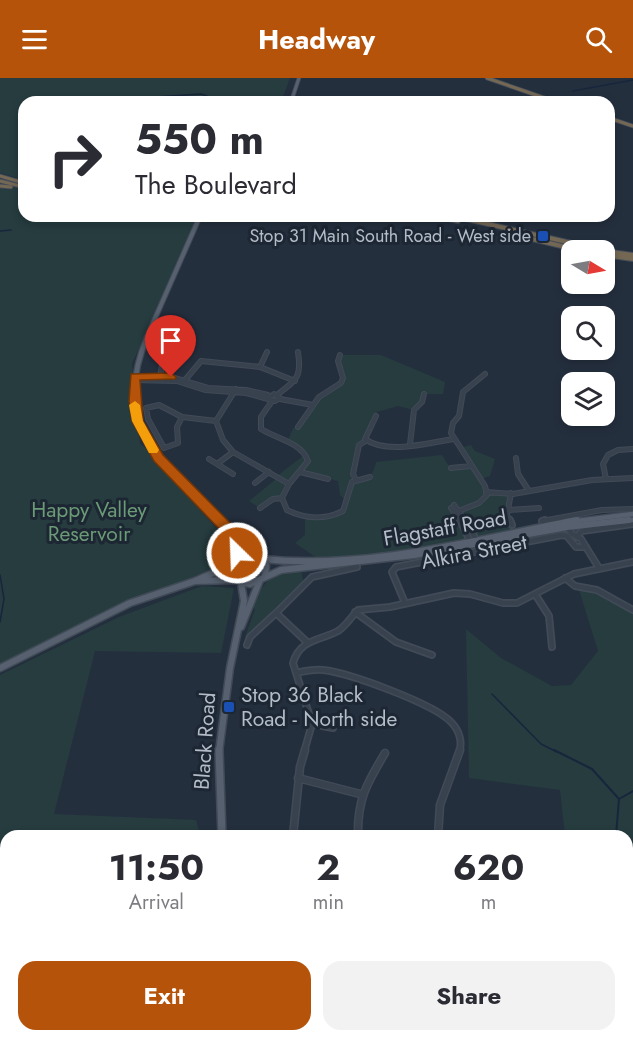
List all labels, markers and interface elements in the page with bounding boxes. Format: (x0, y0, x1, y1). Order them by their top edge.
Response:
text: Headway (258, 20, 375, 59)
icon: menu (18, 23, 51, 56)
icon: search (582, 23, 615, 56)
text: 550 m (135, 109, 264, 170)
icon: right (36, 120, 114, 198)
text: The Boulevard (135, 165, 297, 204)
place label: Stop 31 Main South Road - West side (249, 223, 531, 249)
marker: Stop 31 Main South Road - West side (536, 229, 550, 243)
north arrow (561, 240, 615, 294)
map controls (561, 240, 615, 426)
button: search (561, 306, 615, 360)
pin (145, 315, 196, 377)
icon: arrive (154, 324, 187, 357)
button: layers (561, 372, 615, 426)
park label: Happy Valley Reservoir (31, 495, 148, 549)
street label: Flagstaff Road (381, 502, 509, 554)
position arrow (205, 521, 269, 585)
street label: Alkira Street (419, 527, 529, 577)
place label: Stop 36 Black Road - North side (241, 680, 398, 734)
street label: Black Road (187, 691, 223, 791)
marker: Stop 36 Black Road - North side (222, 700, 236, 714)
text: 11:50 (109, 841, 204, 893)
text: 2 (317, 841, 340, 893)
text: 620 (453, 841, 524, 893)
text: Arrival (129, 888, 184, 917)
text: min (313, 888, 344, 917)
text: m (481, 888, 496, 917)
button: Exit (18, 961, 311, 1030)
button: Share (323, 961, 615, 1030)

